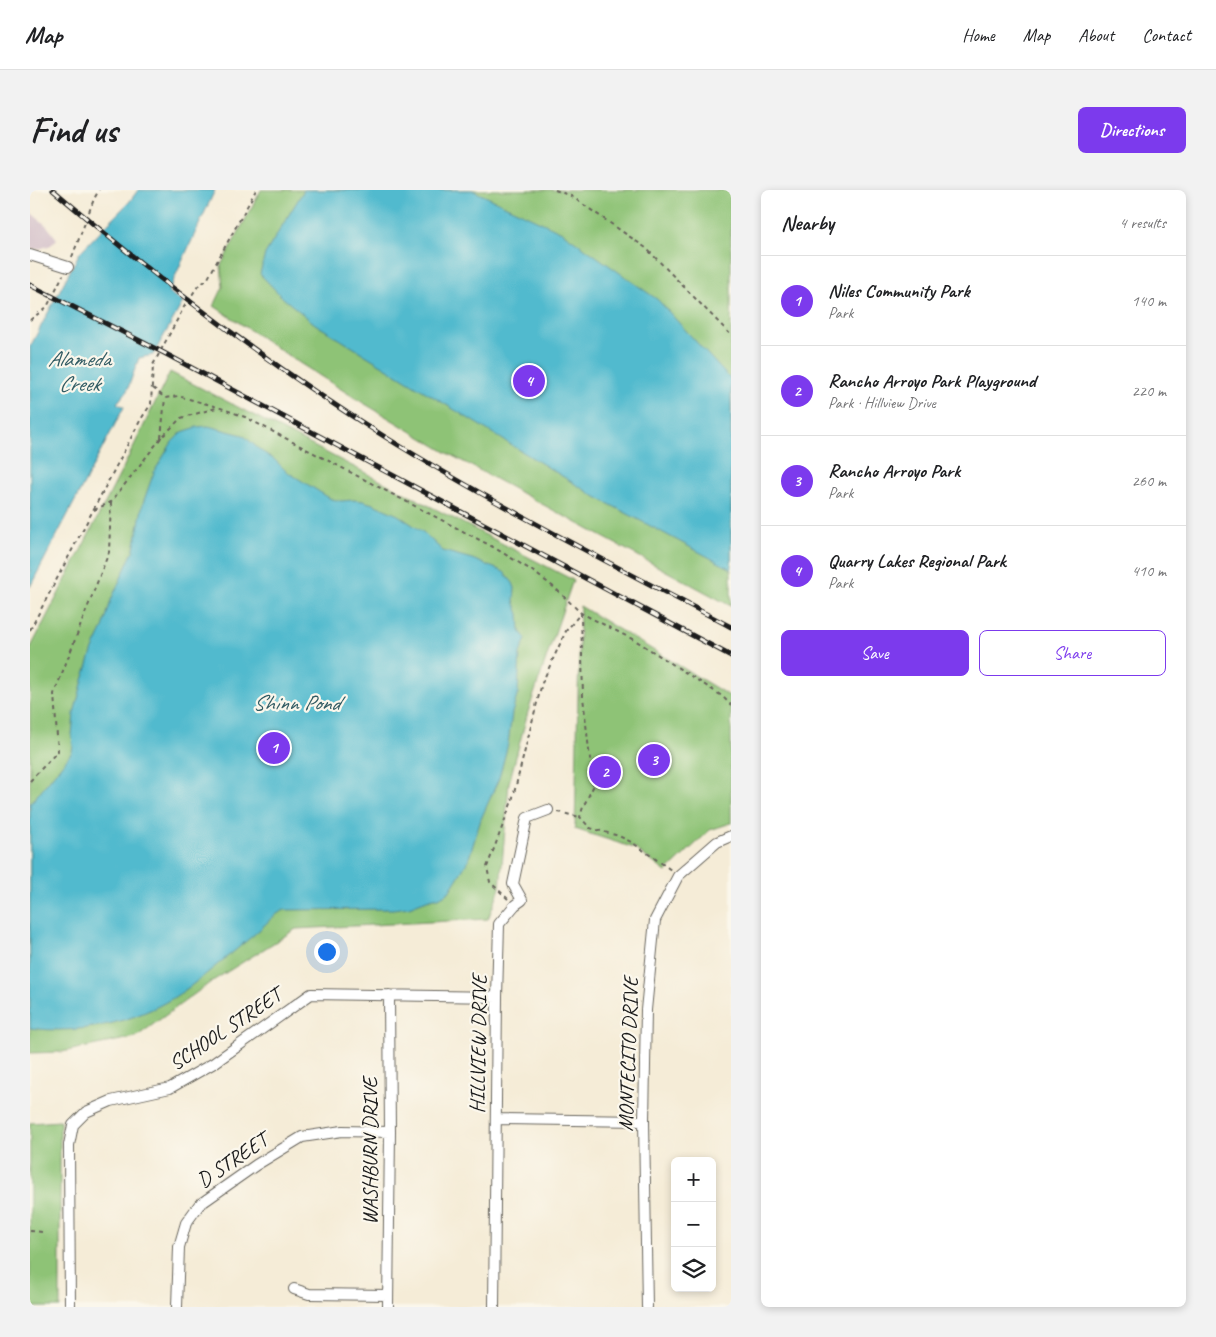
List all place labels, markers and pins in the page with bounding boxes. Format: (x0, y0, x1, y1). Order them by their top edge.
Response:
pin: 4 (513, 362, 545, 400)
pin: 1 (258, 729, 290, 767)
pin: 3 (638, 741, 670, 779)
pin: 2 (589, 753, 621, 791)

